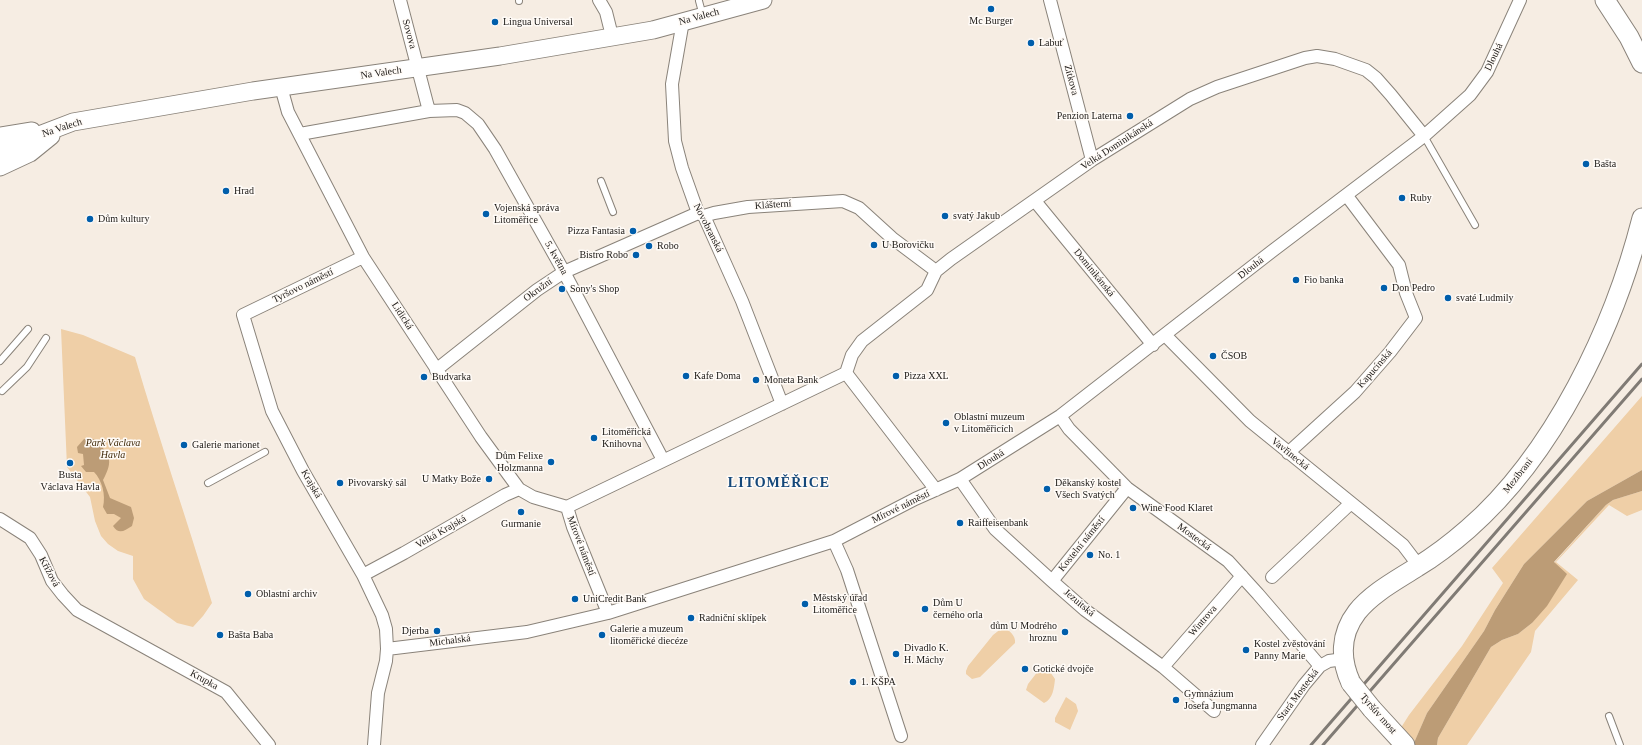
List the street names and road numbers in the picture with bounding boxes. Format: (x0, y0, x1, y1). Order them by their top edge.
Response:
street label: Na Valech (677, 6, 721, 28)
street label: Sovova (399, 18, 419, 50)
street label: Dlouhá (1482, 41, 1506, 73)
street label: Zítkova (1061, 63, 1081, 97)
street label: Na Valech (360, 64, 402, 82)
street label: Na Valech (40, 116, 84, 140)
street label: Velká Dominikánská (1079, 117, 1155, 173)
street label: Klášterní (754, 198, 792, 212)
street label: Novobranská (691, 202, 725, 254)
street label: 5. května (542, 239, 570, 277)
street label: Dominikánská (1071, 247, 1117, 299)
street label: Dlouhá (1236, 254, 1266, 282)
street label: Tyršovo náměstí (271, 266, 335, 306)
street label: Okružní (521, 276, 555, 304)
street label: Lidická (389, 300, 415, 332)
street label: Kapucínská (1355, 347, 1395, 391)
street label: Vavřinecká (1269, 435, 1311, 473)
street label: Dlouhá (975, 447, 1007, 473)
street label: Mezibraní (1501, 456, 1535, 496)
street label: Krajská (298, 468, 324, 500)
street label: Mírové náměstí (870, 488, 932, 526)
street label: Velká Krajská (414, 513, 468, 551)
street label: Mírové náměstí (564, 514, 598, 578)
street label: Kostelní náměstí (1056, 514, 1108, 574)
street label: Mostecká (1175, 521, 1213, 553)
street label: Křížová (36, 555, 62, 589)
street label: Jezuitská (1061, 587, 1097, 619)
street label: Wintrova (1186, 603, 1220, 639)
street label: Michalská (429, 633, 471, 649)
street label: Krupka (188, 667, 220, 693)
street label: Stará Mostecká (1275, 667, 1321, 723)
street label: Tyršův most (1357, 691, 1399, 737)

